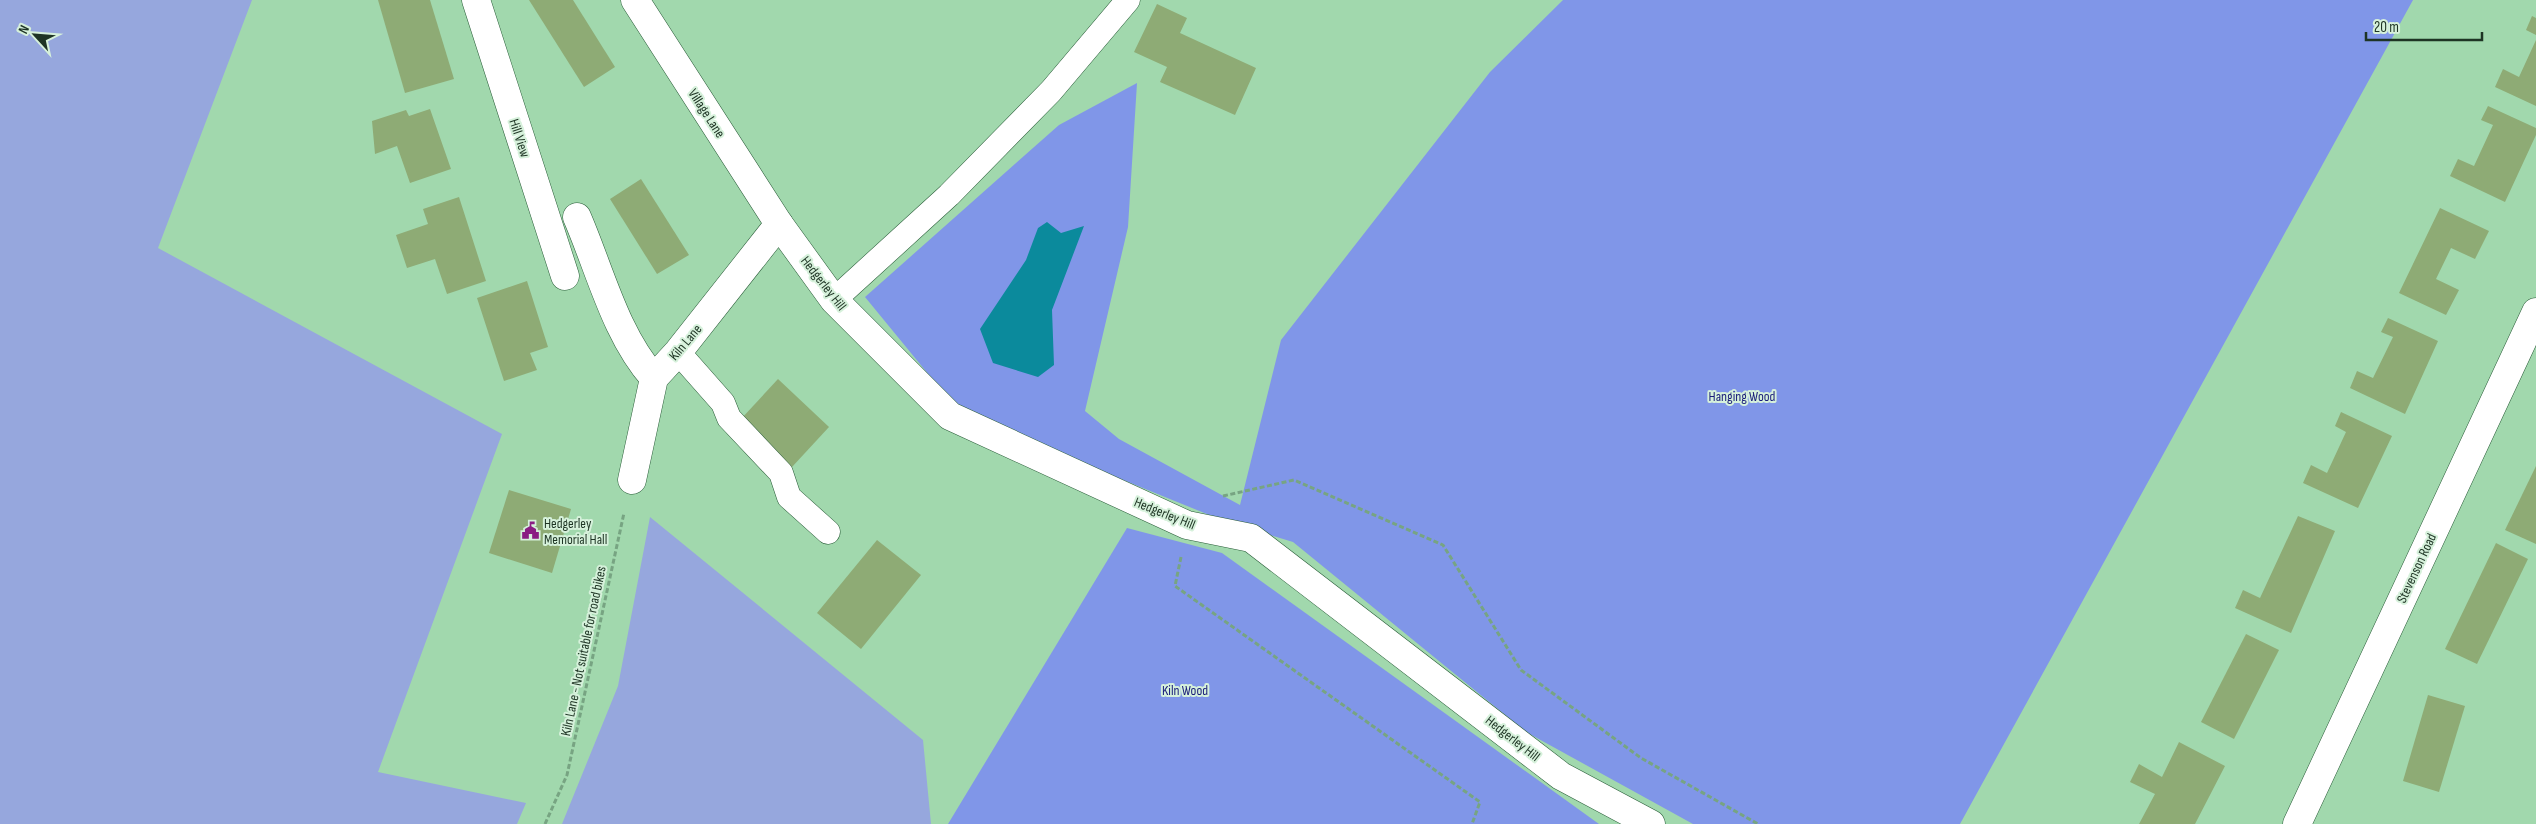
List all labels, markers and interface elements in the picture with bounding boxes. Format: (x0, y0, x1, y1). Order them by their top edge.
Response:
north arrow (10, 10, 60, 60)
scale bar (2366, 10, 2482, 42)
text: 20 m (2374, 18, 2399, 37)
text: N (14, 22, 33, 37)
street label: Village Lane (684, 86, 729, 141)
street label: Hill View (505, 117, 534, 160)
street label: Hedgerley Hill (797, 253, 850, 314)
street label: Kiln Lane (665, 321, 705, 364)
park label: Hanging Wood (1709, 388, 1776, 405)
street label: Hedgerley Hill (1132, 494, 1198, 533)
place label: Hedgerley Memorial Hall (544, 515, 607, 548)
public building icon: Hedgerley Memorial Hall (520, 521, 540, 541)
street label: Stevenson Road (2393, 530, 2440, 606)
street label: Kiln Lane - Not suitable for road bikes (557, 565, 610, 738)
park label: Kiln Wood (1162, 682, 1208, 699)
street label: Hedgerley Hill (1482, 712, 1543, 765)

